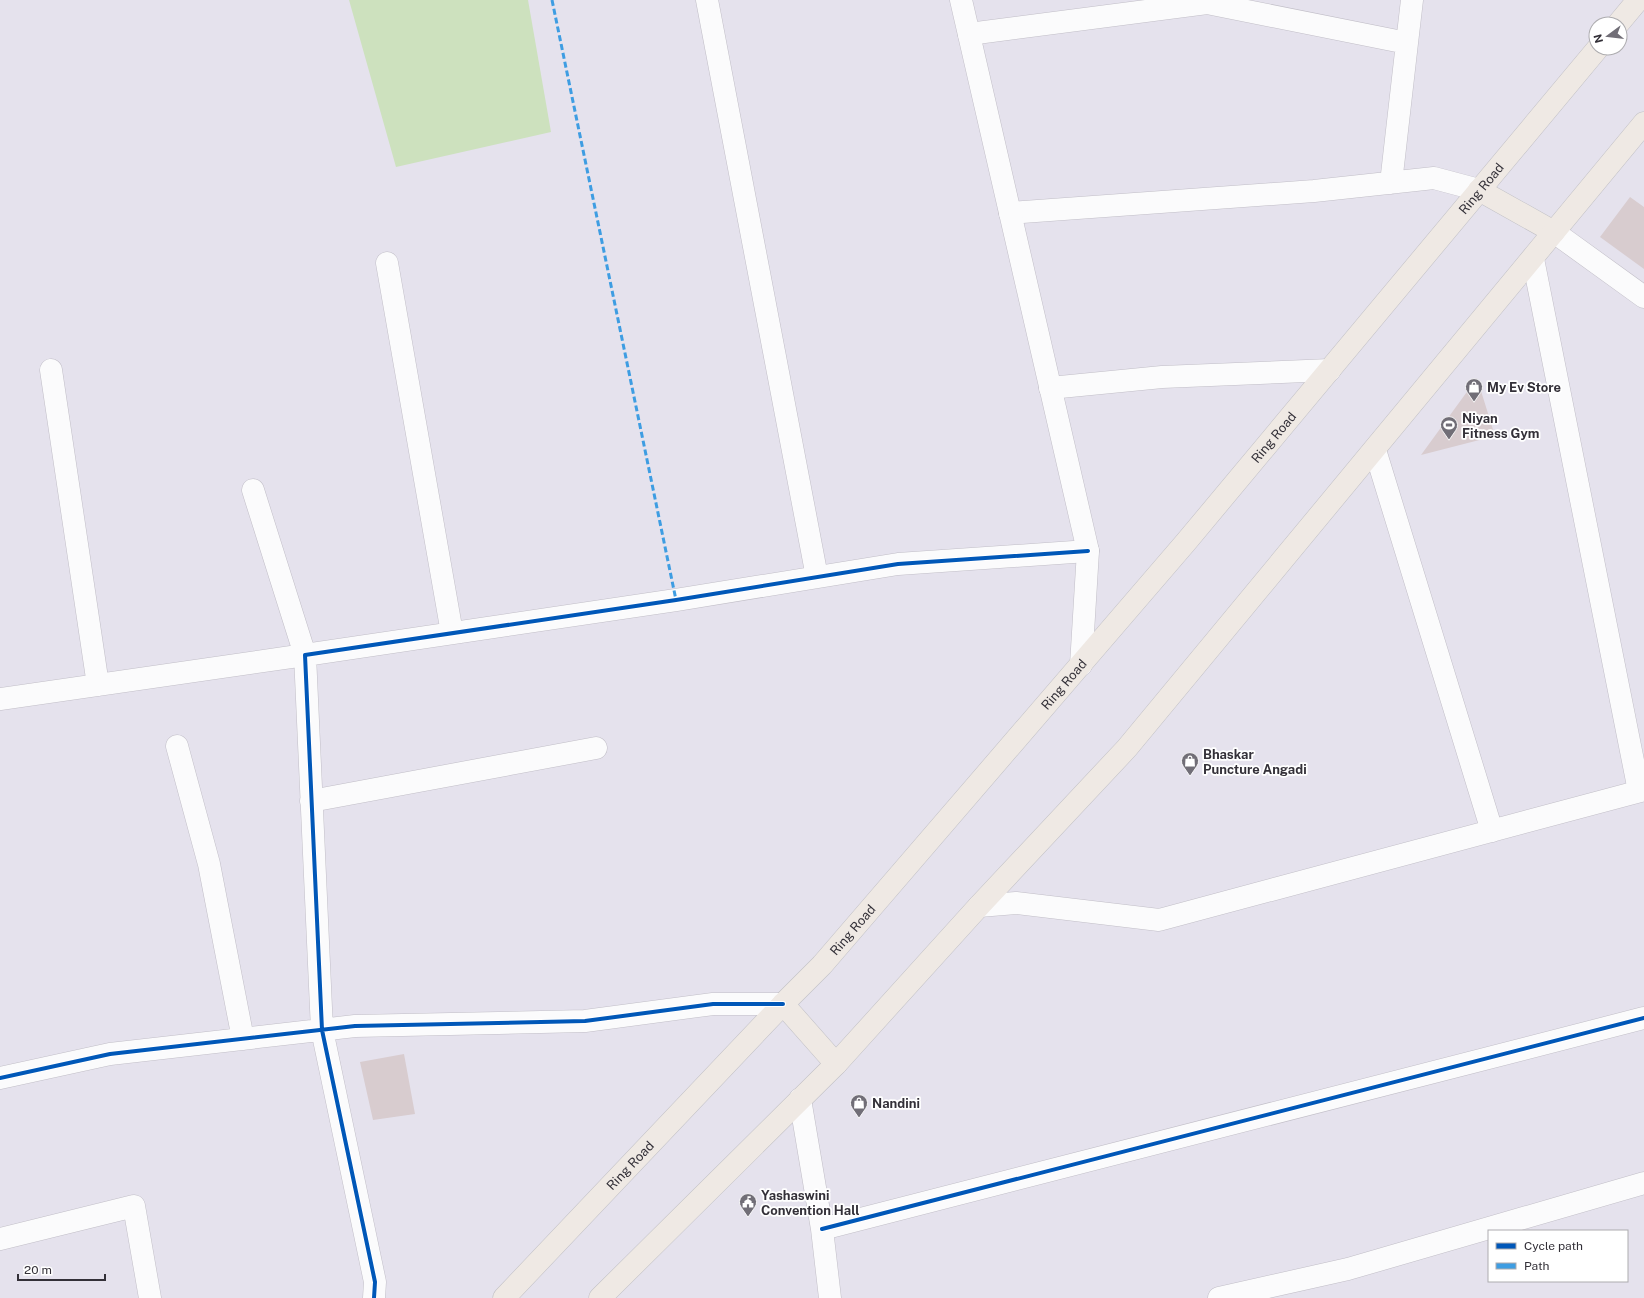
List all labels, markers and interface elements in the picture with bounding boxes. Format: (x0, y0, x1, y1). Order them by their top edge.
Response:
north arrow (1588, 16, 1628, 56)
text: N (1591, 33, 1605, 44)
street label: Ring Road (1456, 160, 1507, 217)
shop icon: My Ev Store (1464, 377, 1484, 402)
place label: My Ev Store (1487, 380, 1561, 395)
street label: Ring Road (1248, 409, 1299, 466)
place label: Niyan Fitness Gym (1462, 411, 1539, 441)
sports icon: Niyan Fitness Gym (1439, 415, 1459, 440)
street label: Ring Road (1038, 656, 1090, 713)
place label: Bhaskar Puncture Angadi (1203, 747, 1307, 777)
shop icon: Bhaskar Puncture Angadi (1180, 751, 1200, 776)
street label: Ring Road (827, 902, 879, 958)
shop icon: Nandini (849, 1093, 869, 1118)
place label: Nandini (872, 1096, 920, 1111)
street label: Ring Road (604, 1138, 657, 1193)
place label: Yashaswini Convention Hall (761, 1188, 860, 1218)
public building icon: Yashaswini Convention Hall (738, 1192, 758, 1217)
legend (1488, 1230, 1628, 1282)
text: Cycle path (1524, 1239, 1583, 1253)
scale bar (18, 1256, 105, 1282)
text: Path (1524, 1259, 1550, 1273)
text: 20 m (24, 1263, 52, 1277)

